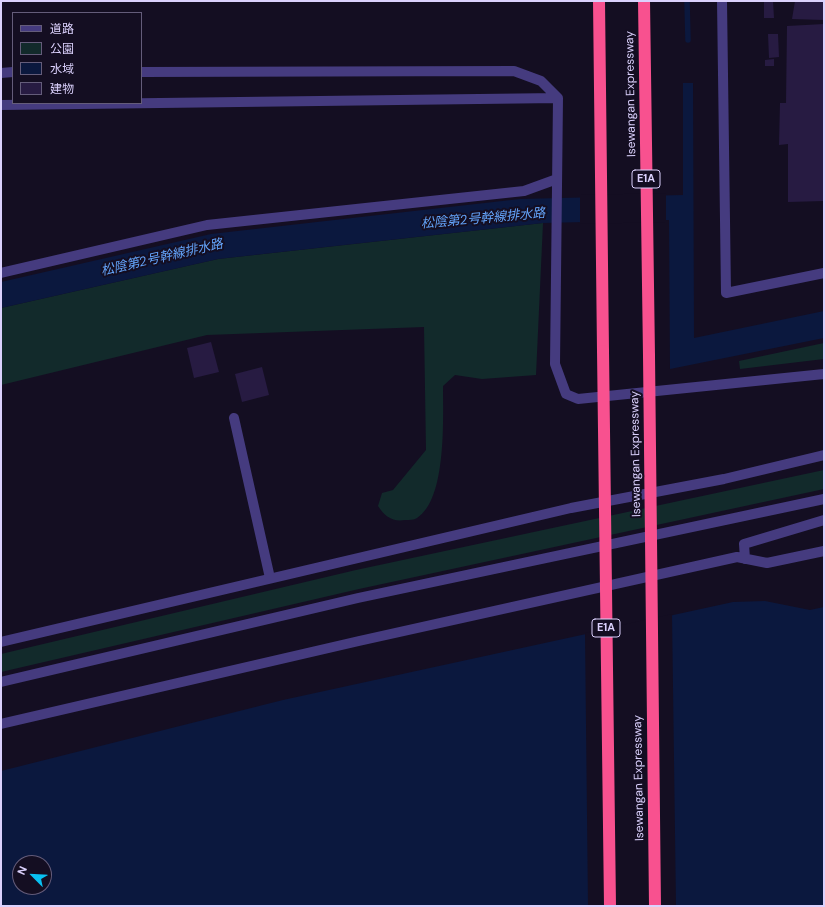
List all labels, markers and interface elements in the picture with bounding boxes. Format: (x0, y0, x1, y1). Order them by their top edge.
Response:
legend (12, 12, 142, 104)
text: 道路 (50, 21, 74, 37)
street label: Isewangan Expressway (623, 31, 639, 157)
text: 公園 (50, 41, 74, 57)
text: 水域 (50, 61, 74, 77)
text: 建物 (50, 81, 74, 97)
road number: E1A (632, 170, 660, 188)
water label: 松陰第2号幹線排水路 (420, 206, 546, 232)
water label: 松陰第2号幹線排水路 (100, 236, 224, 280)
street label: Isewangan Expressway (628, 391, 644, 517)
road number: E1A (592, 619, 620, 637)
street label: Isewangan Expressway (631, 715, 647, 841)
north arrow (12, 855, 52, 895)
text: N (14, 864, 30, 877)

